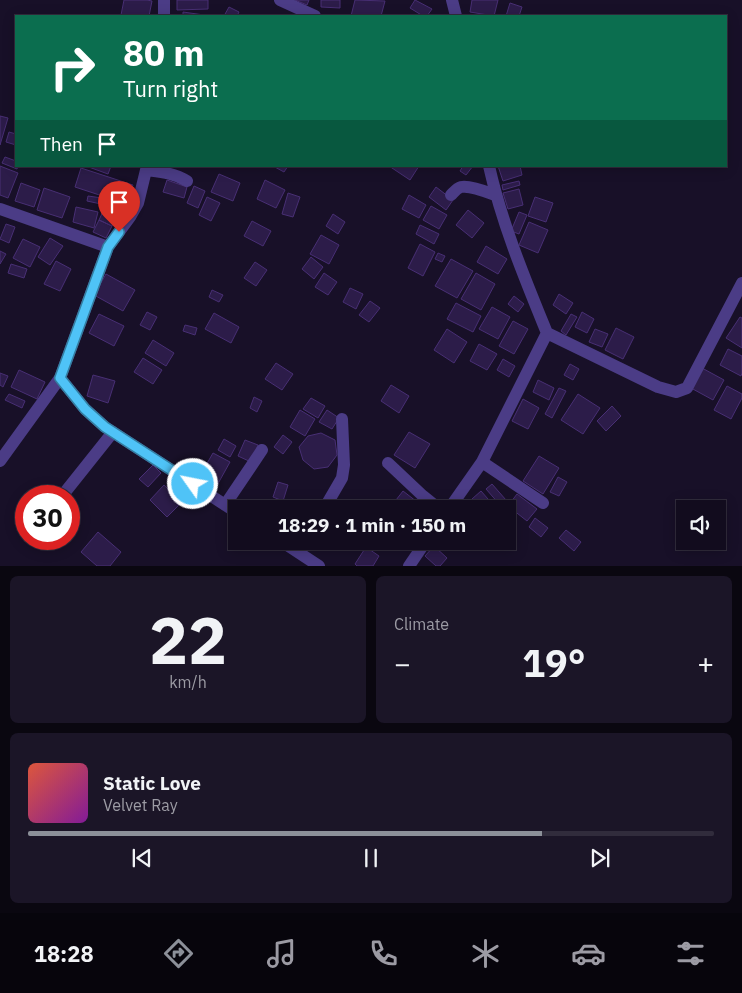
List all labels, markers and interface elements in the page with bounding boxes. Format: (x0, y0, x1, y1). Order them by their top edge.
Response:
text: 80 m (123, 30, 205, 76)
icon: right (40, 35, 105, 100)
text: Turn right (123, 74, 218, 103)
icon: arrive (93, 130, 121, 158)
text: Then (40, 132, 83, 156)
pin (98, 181, 140, 232)
icon: arrive (105, 188, 133, 216)
position arrow (166, 457, 218, 509)
speed limit sign: 30 (15, 485, 80, 550)
map controls (676, 500, 726, 550)
button: sound (676, 500, 726, 550)
text: 18:29 · 1 min · 150 m (278, 513, 466, 537)
text: 22 (149, 597, 227, 682)
text: Climate (394, 614, 449, 634)
text: 19° (522, 638, 586, 687)
text: − (394, 645, 411, 682)
text: + (697, 645, 714, 682)
text: km/h (169, 672, 207, 692)
text: Static Love (103, 771, 201, 795)
text: Velvet Ray (103, 795, 178, 815)
icon: previous (128, 844, 156, 872)
icon: pause (357, 844, 385, 872)
icon: next (586, 844, 614, 872)
icon: directions (161, 936, 196, 971)
icon: music (264, 936, 299, 971)
icon: phone (366, 936, 401, 971)
icon: climate (468, 936, 503, 971)
icon: car (571, 936, 606, 971)
icon: filters (673, 936, 708, 971)
text: 18:28 (34, 939, 94, 968)

